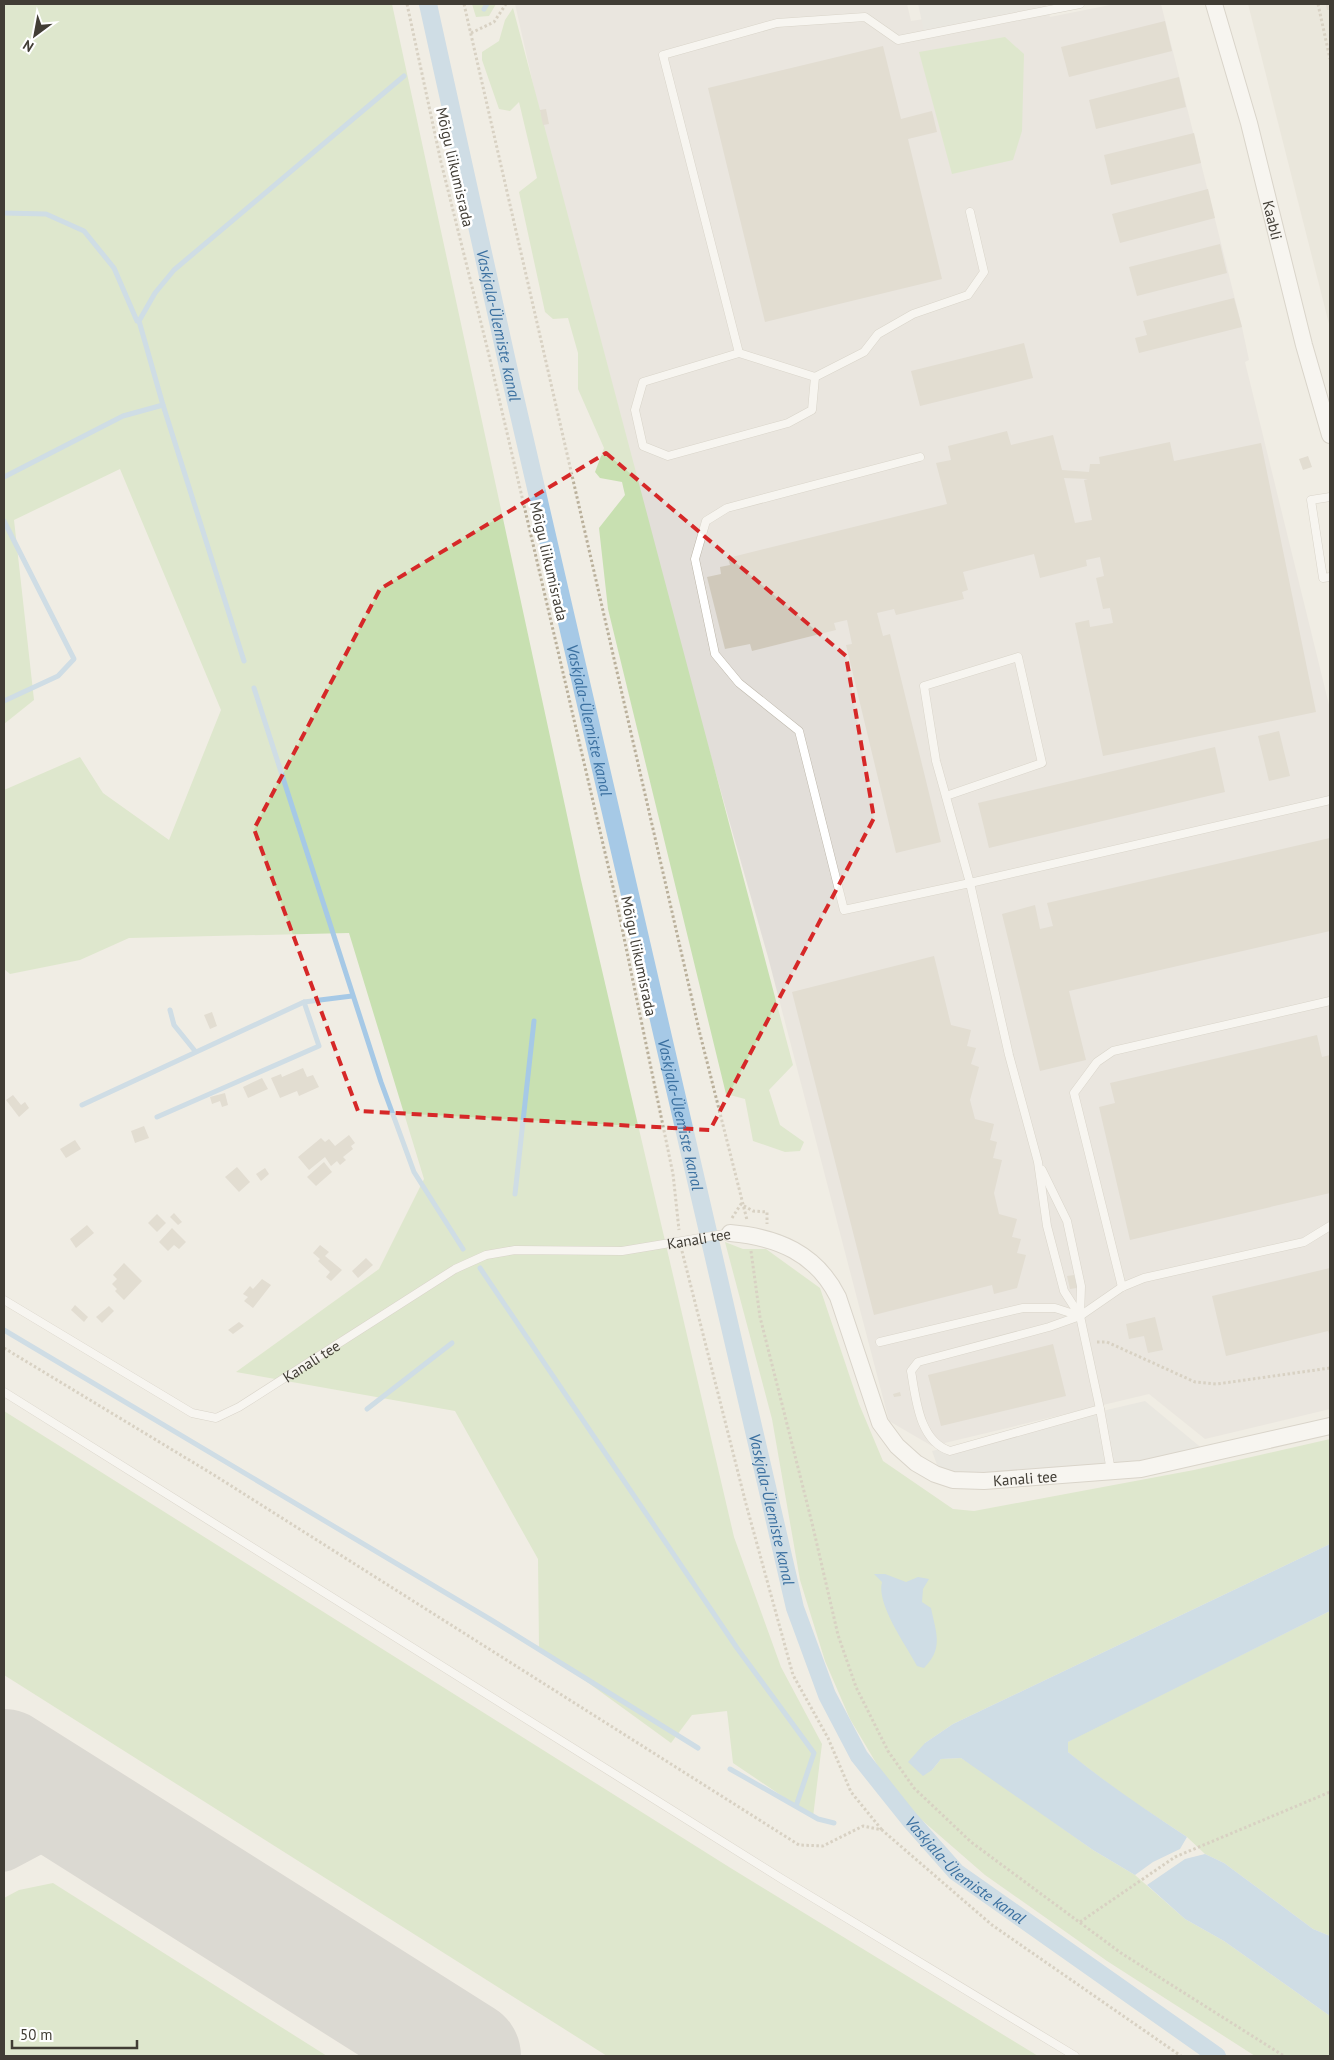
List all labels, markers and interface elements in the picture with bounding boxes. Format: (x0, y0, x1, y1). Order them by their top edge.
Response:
north arrow (10, 10, 60, 60)
text: N (19, 36, 37, 56)
street label: Mõigu liikumisrada (432, 105, 478, 229)
street label: Kaabli (1259, 198, 1287, 242)
water label: Vaskjala-Ülemiste kanal (472, 247, 526, 404)
street label: Mõigu liikumisrada (526, 499, 572, 623)
water label: Vaskjala-Ülemiste kanal (562, 642, 617, 798)
street label: Mõigu liikumisrada (617, 894, 661, 1018)
water label: Vaskjala-Ülemiste kanal (654, 1037, 708, 1193)
street label: Kanali tee (666, 1224, 732, 1253)
street label: Kanali tee (279, 1336, 343, 1386)
water label: Vaskjala-Ülemiste kanal (745, 1431, 799, 1588)
street label: Kanali tee (992, 1466, 1058, 1490)
water label: Vaskjala-Ülemiste kanal (901, 1812, 1030, 1929)
scale bar (12, 2018, 138, 2050)
text: 50 m (20, 2025, 53, 2044)

